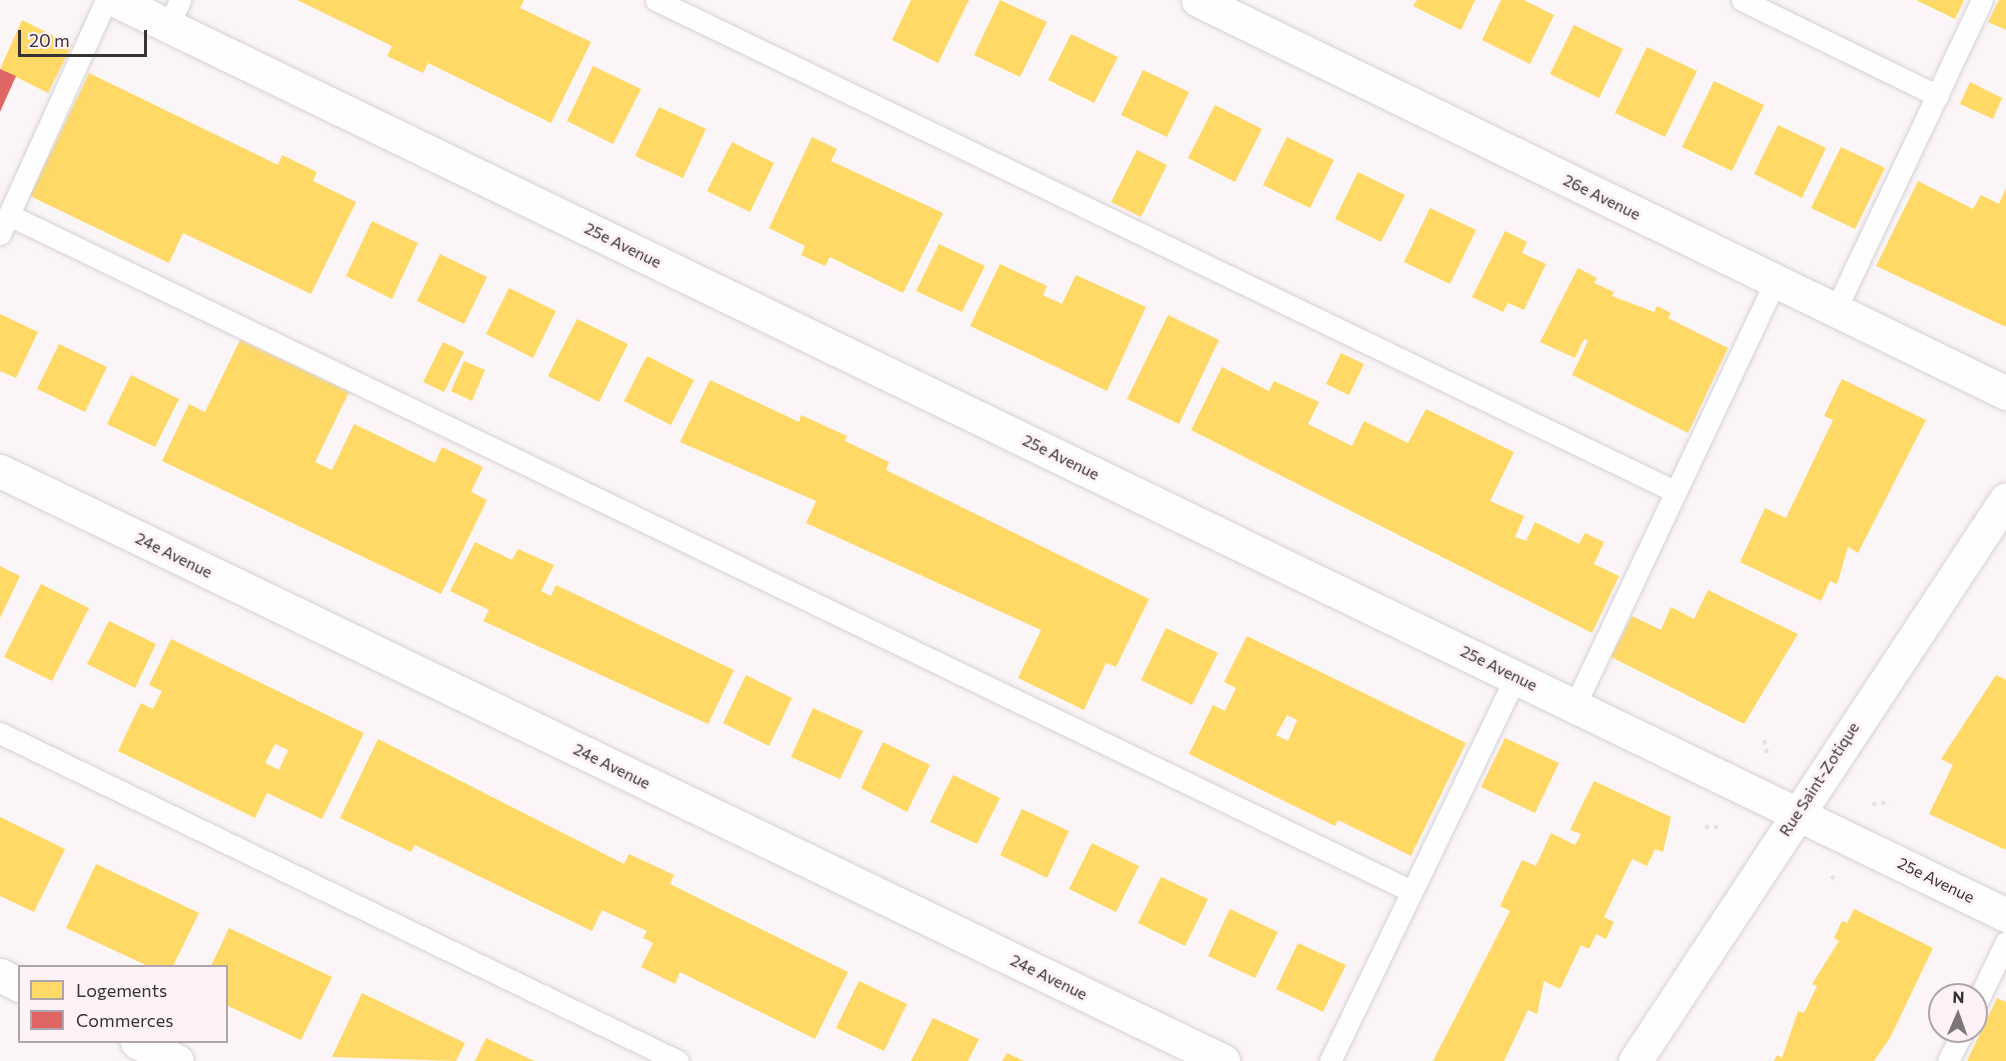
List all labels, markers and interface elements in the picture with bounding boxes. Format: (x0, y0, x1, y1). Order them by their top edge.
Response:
scale bar (21, 18, 150, 56)
text: 20 m (29, 29, 70, 51)
street label: 26e Avenue (1560, 170, 1644, 224)
street label: 25e Avenue (582, 218, 664, 272)
street label: 25e Avenue (1020, 430, 1102, 484)
street label: 24e Avenue (132, 528, 216, 582)
street label: 25e Avenue (1458, 641, 1540, 695)
street label: Rue Saint-Zotique (1775, 718, 1863, 840)
street label: 24e Avenue (570, 739, 654, 793)
street label: 25e Avenue (1895, 853, 1977, 907)
street label: 24e Avenue (1007, 950, 1091, 1004)
legend (18, 965, 228, 1043)
text: Logements (76, 979, 167, 1001)
north arrow (1928, 983, 1988, 1043)
text: N (1952, 987, 1965, 1006)
text: Commerces (76, 1009, 173, 1031)

